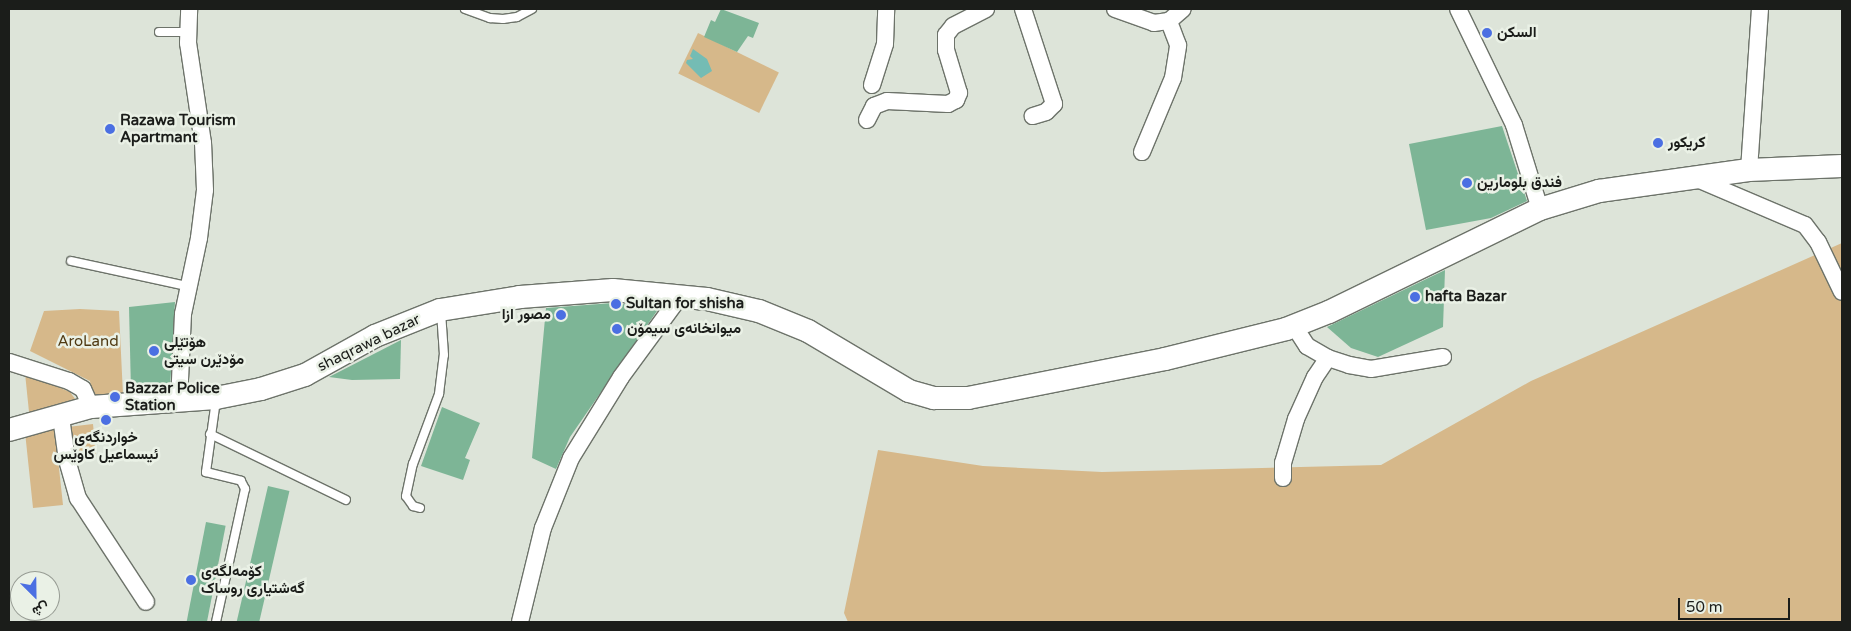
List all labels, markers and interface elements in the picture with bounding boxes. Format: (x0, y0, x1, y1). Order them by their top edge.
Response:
place label: السكن (1497, 24, 1537, 42)
marker: السكن (1481, 27, 1493, 39)
place label: Razawa Tourism Apartmant (120, 111, 236, 146)
marker: Razawa Tourism Apartmant (104, 123, 116, 135)
place label: کریکور (1668, 134, 1705, 152)
marker: کریکور (1652, 137, 1664, 149)
place label: فندق بلومارين (1477, 174, 1562, 192)
marker: فندق بلومارين (1461, 177, 1473, 189)
place label: hafta Bazar (1425, 288, 1506, 306)
marker: hafta Bazar (1409, 291, 1421, 303)
place label: Sultan for shisha (626, 295, 744, 313)
marker: Sultan for shisha (610, 298, 622, 310)
place label: مصور ازا (502, 306, 551, 324)
marker: مصور ازا (555, 309, 567, 321)
street label: shaqrawa bazar (315, 310, 423, 376)
place label: میوانخانەی سیمۆن (627, 320, 741, 338)
marker: میوانخانەی سیمۆن (611, 323, 623, 335)
park label: AroLand (57, 333, 119, 351)
place label: هۆتێلی مۆدێرن سیتی (164, 333, 244, 368)
marker: هۆتێلی مۆدێرن سیتی (148, 345, 160, 357)
place label: Bazzar Police Station (125, 379, 220, 414)
marker: Bazzar Police Station (109, 391, 121, 403)
marker: خواردنگەی ئیسماعیل کاوێس (100, 414, 112, 426)
place label: خواردنگەی ئیسماعیل کاوێس (53, 428, 159, 463)
place label: کۆمەلگەی گەشتیاری روساک (201, 562, 305, 597)
north arrow (10, 571, 60, 621)
marker: کۆمەلگەی گەشتیاری روساک (185, 574, 197, 586)
scale bar (1681, 588, 1794, 620)
text: ش (30, 598, 52, 620)
text: 50 m (1686, 598, 1723, 616)

